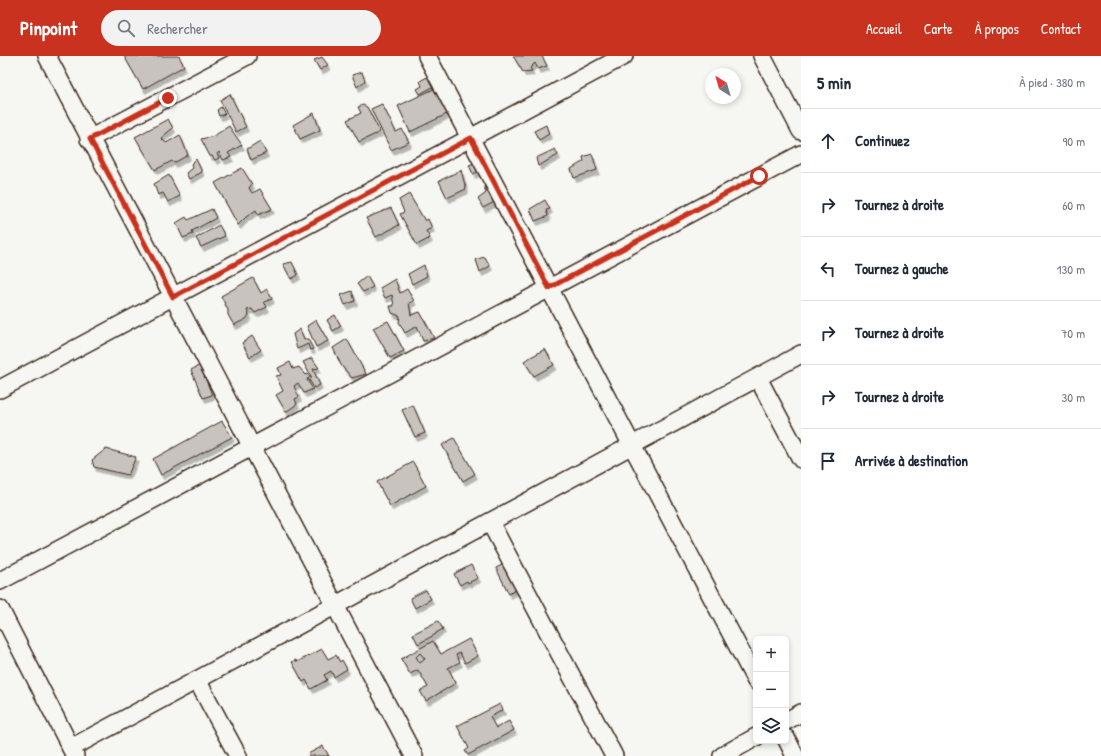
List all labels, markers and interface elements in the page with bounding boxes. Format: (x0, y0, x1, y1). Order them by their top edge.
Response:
search box (101, 10, 381, 46)
text: Pinpoint (20, 15, 77, 41)
icon: search (115, 17, 137, 39)
text: Rechercher (147, 18, 208, 39)
text: Accueil (866, 19, 902, 38)
text: Carte (924, 19, 953, 38)
text: À propos (975, 19, 1019, 38)
text: Contact (1041, 19, 1081, 38)
north arrow (705, 68, 741, 104)
text: 5 min (817, 71, 851, 94)
text: À pied · 380 m (1019, 73, 1085, 91)
route end (159, 89, 177, 107)
icon: ahead (817, 130, 839, 152)
text: Continuez (855, 130, 910, 151)
text: 90 m (1063, 132, 1085, 150)
route start (750, 167, 768, 185)
icon: right (817, 194, 839, 216)
text: Tournez à droite (855, 194, 944, 215)
text: 60 m (1062, 196, 1085, 214)
icon: left (817, 258, 839, 280)
text: Tournez à gauche (855, 258, 948, 279)
text: 130 m (1057, 260, 1085, 278)
icon: right (817, 322, 839, 344)
text: Tournez à droite (855, 322, 944, 343)
text: 70 m (1061, 324, 1085, 342)
icon: right (817, 386, 839, 408)
text: Tournez à droite (855, 386, 944, 407)
text: 30 m (1062, 388, 1085, 406)
icon: arrive (817, 450, 839, 472)
text: Arrivée à destination (855, 450, 968, 471)
map controls (753, 636, 789, 744)
button: + (753, 636, 789, 672)
button: − (753, 672, 789, 708)
button: layers (753, 708, 789, 744)

